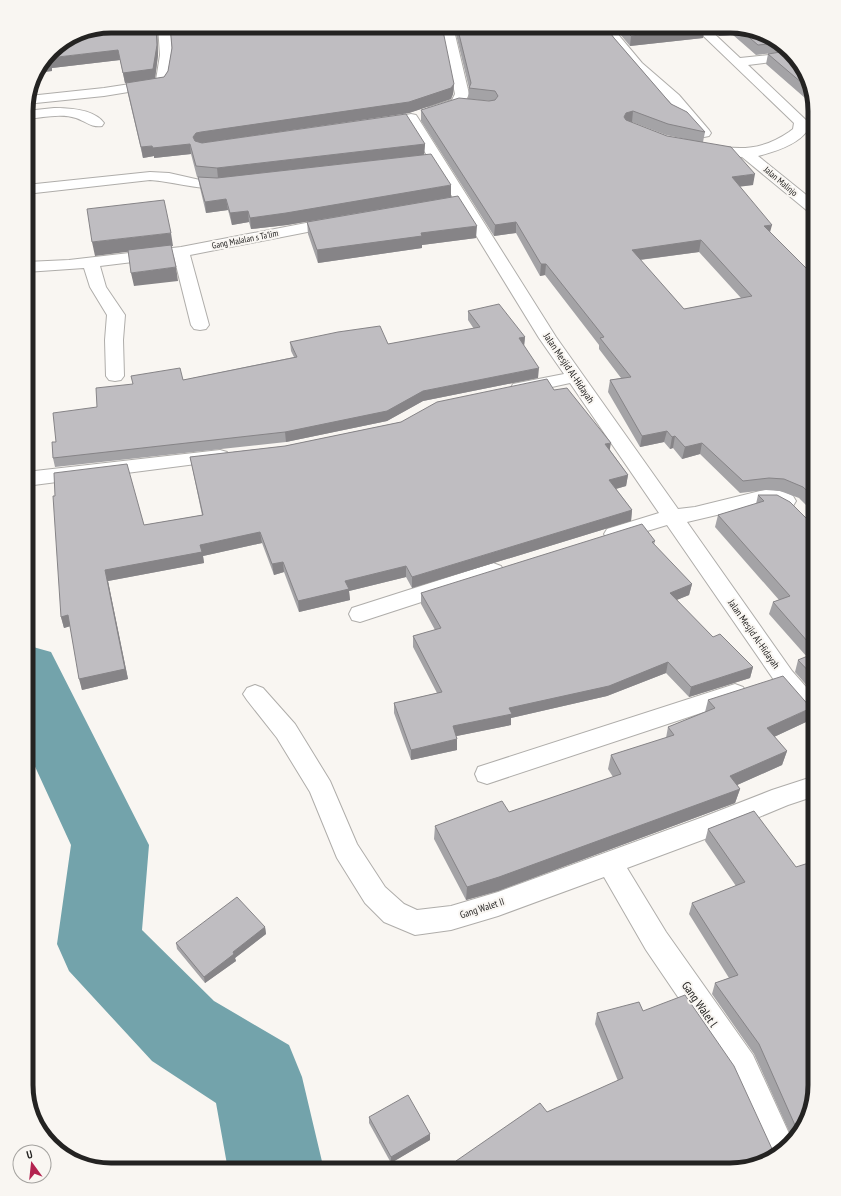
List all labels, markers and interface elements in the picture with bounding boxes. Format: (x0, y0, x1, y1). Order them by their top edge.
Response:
street label: Jalan Malinjo (761, 163, 800, 199)
street label: Gang MaJalan s Ta'lim (211, 227, 279, 251)
street label: Jalan Mesjid Al-Hidayah (540, 330, 597, 405)
street label: Jalan Mesjid Al-Hidayah (725, 596, 783, 671)
street label: Gang Walet II (458, 895, 506, 921)
street label: Gang Walet l (679, 978, 721, 1030)
north arrow (12, 1144, 52, 1184)
text: U (25, 1147, 34, 1162)

